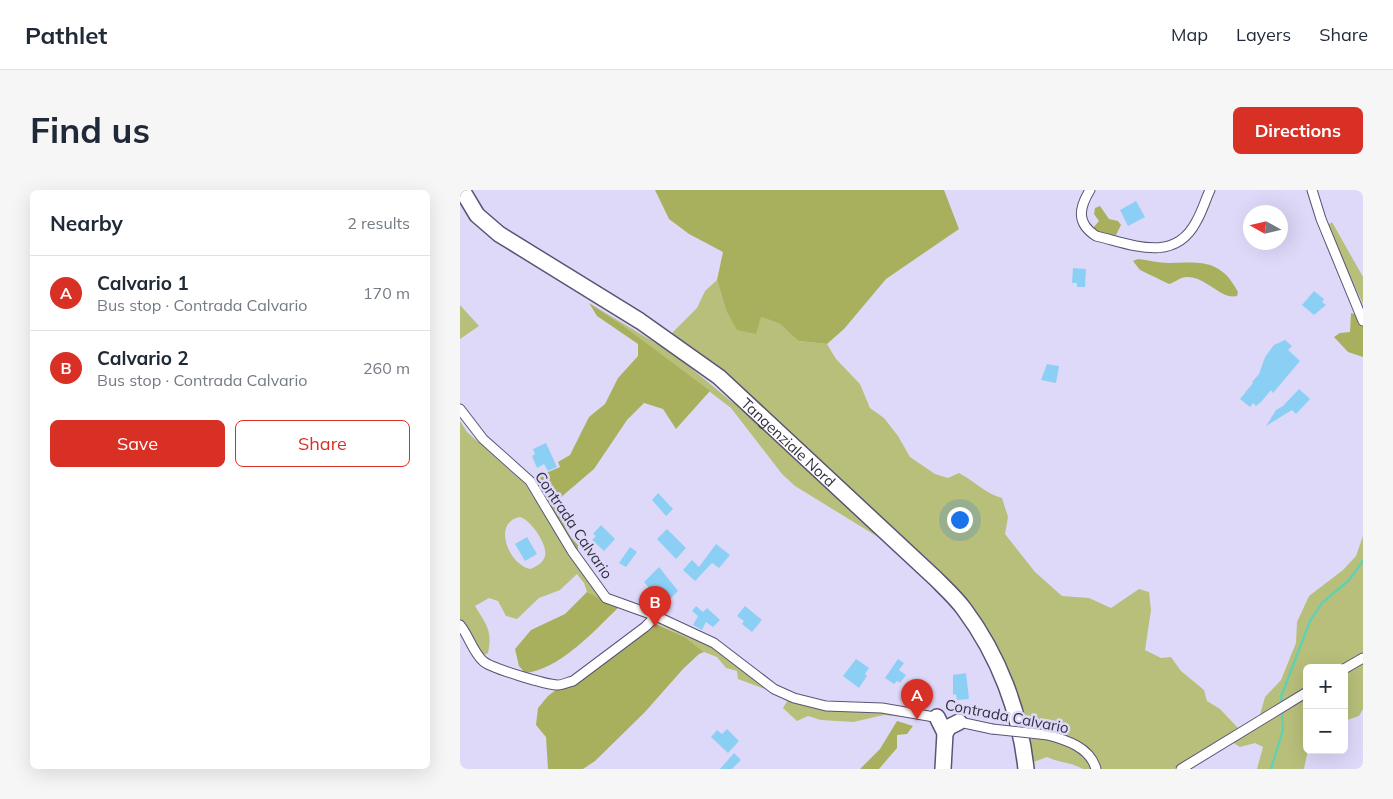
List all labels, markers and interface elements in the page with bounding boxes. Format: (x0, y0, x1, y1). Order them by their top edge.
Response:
text: Pathlet (25, 20, 107, 50)
text: Map (1171, 23, 1208, 46)
text: Layers (1236, 23, 1291, 46)
text: Share (1319, 23, 1368, 46)
button: Directions (1233, 107, 1363, 154)
text: Find us (30, 108, 150, 152)
north arrow (1243, 205, 1288, 250)
text: Nearby (50, 210, 123, 236)
text: 2 results (347, 213, 410, 233)
text: Calvario 1 (97, 271, 189, 295)
text: A (60, 283, 72, 303)
text: 170 m (363, 283, 410, 303)
text: Bus stop · Contrada Calvario (97, 295, 307, 315)
text: Calvario 2 (97, 346, 189, 370)
text: B (60, 358, 72, 378)
text: 260 m (363, 358, 410, 378)
text: Bus stop · Contrada Calvario (97, 370, 307, 390)
street label: Tangenziale Nord (738, 393, 840, 490)
button: Save (50, 420, 225, 467)
button: Share (235, 420, 410, 467)
street label: Contrada Calvario (531, 468, 617, 582)
your location (947, 507, 973, 533)
pin: B (639, 586, 671, 627)
map controls (1303, 664, 1348, 754)
button: + (1303, 664, 1348, 709)
pin: A (901, 679, 933, 720)
street label: Contrada Calvario (944, 695, 1070, 737)
button: − (1303, 709, 1348, 754)

